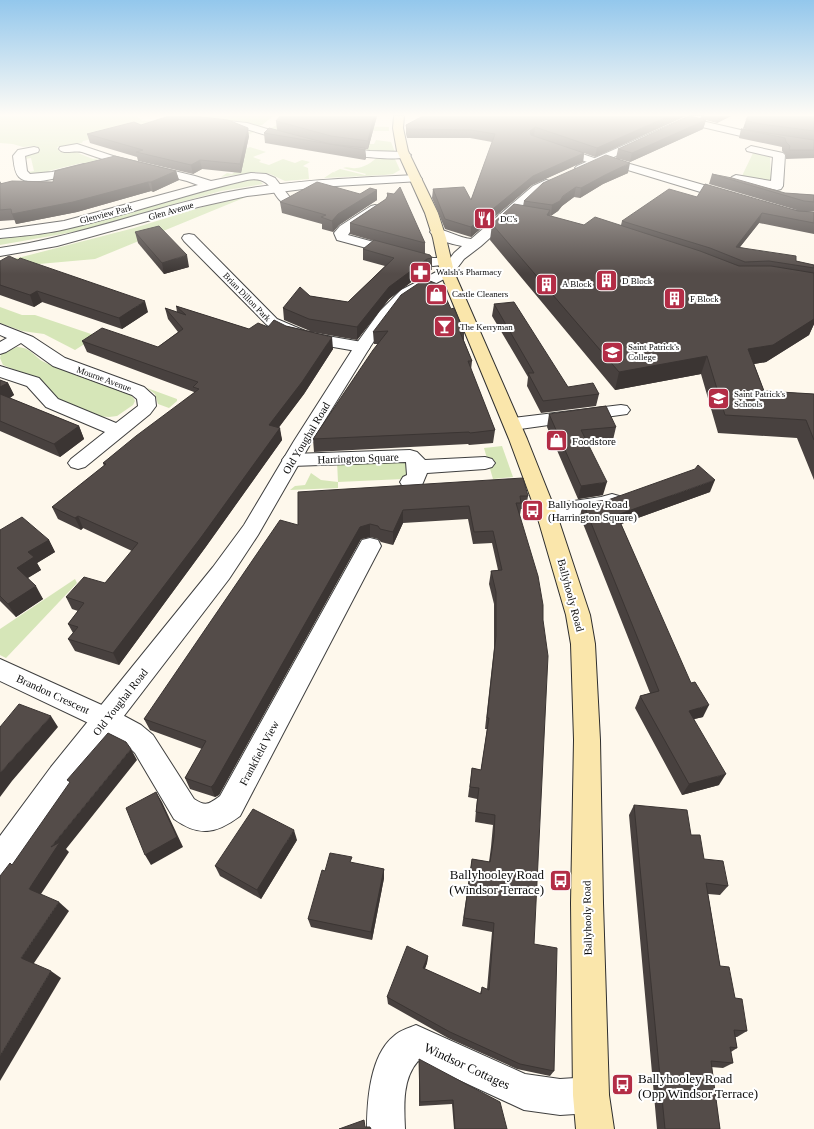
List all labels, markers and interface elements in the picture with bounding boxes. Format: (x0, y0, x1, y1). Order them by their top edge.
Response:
street label: Glen Avenue (147, 200, 195, 222)
street label: Glenview Park (79, 202, 134, 226)
restaurant icon: DC's (472, 206, 498, 232)
place label: DC's (500, 214, 518, 224)
pharmacy icon: Walsh's Pharmacy (408, 259, 434, 285)
place label: Walsh's Pharmacy (436, 267, 502, 277)
building icon: D Block (594, 268, 620, 294)
street label: Brian Dillon Park (221, 271, 273, 324)
building icon: A Block (533, 271, 559, 297)
place label: D Block (622, 276, 653, 286)
place label: A Block (562, 279, 592, 289)
shop icon: Castle Cleaners (424, 281, 450, 307)
building icon: F Block (662, 286, 688, 312)
place label: Castle Cleaners (452, 289, 509, 299)
place label: F Block (690, 294, 719, 304)
bar icon: The Kerryman (431, 314, 457, 340)
place label: The Kerryman (460, 322, 513, 332)
school or university icon: Saint Patrick's College (599, 339, 625, 365)
place label: Saint Patrick's College (628, 342, 680, 362)
street label: Mourne Avenue (75, 364, 133, 394)
school or university icon: Saint Patrick's Schools (705, 386, 731, 412)
place label: Saint Patrick's Schools (734, 389, 786, 409)
street label: Old Youghal Road (280, 400, 332, 476)
shop icon: Foodstore (544, 428, 570, 454)
place label: Foodstore (572, 435, 616, 447)
street label: Harrington Square (317, 451, 399, 465)
bus stop icon: Ballyhooley Road (Harrington Square) (519, 497, 545, 523)
place label: Ballyhooley Road (Harrington Square) (548, 498, 637, 524)
street label: Ballyhooly Road (556, 557, 587, 633)
street label: Old Youghal Road (90, 666, 150, 738)
street label: Brandon Crescent (15, 672, 91, 716)
street label: Frankfield View (237, 719, 281, 787)
place label: Ballyhooley Road (Windsor Terrace) (449, 867, 544, 897)
bus stop icon: Ballyhooley Road (Windsor Terrace) (547, 868, 573, 894)
street label: Ballyhooly Road (580, 880, 594, 956)
street label: Windsor Cottages (422, 1040, 512, 1092)
place label: Ballyhooley Road (Opp Windsor Terrace) (638, 1071, 758, 1101)
bus stop icon: Ballyhooley Road (Opp Windsor Terrace) (609, 1072, 635, 1098)

